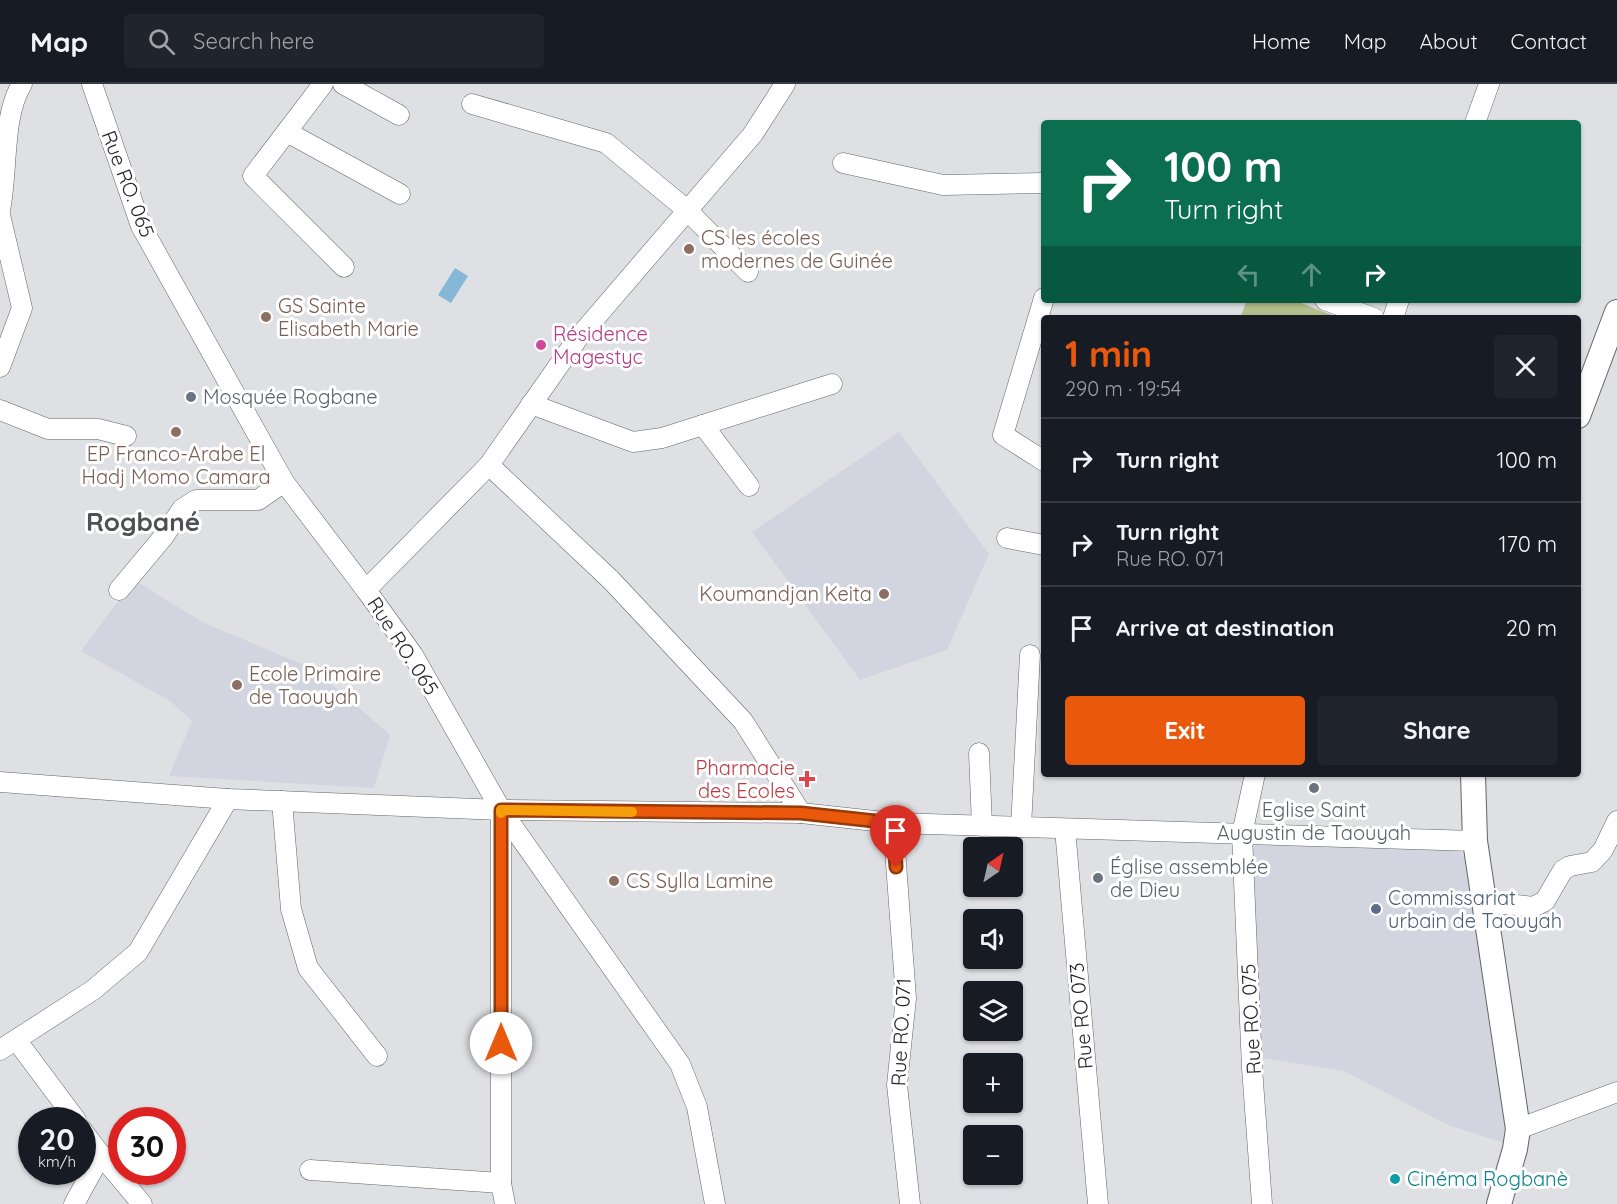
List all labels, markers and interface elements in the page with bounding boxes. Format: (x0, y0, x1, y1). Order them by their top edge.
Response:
search box (124, 14, 544, 68)
text: Map (30, 24, 88, 59)
icon: search (145, 25, 178, 58)
text: Search here (193, 27, 315, 55)
text: Home (1252, 28, 1311, 54)
text: Map (1344, 28, 1387, 54)
text: About (1420, 28, 1478, 54)
text: Contact (1511, 28, 1587, 54)
street label: Rue RO. 065 (97, 127, 160, 241)
text: 100 m (1164, 140, 1282, 193)
icon: right (1065, 144, 1143, 222)
text: Turn right (1164, 192, 1283, 226)
place label: CS les écoles modernes de Guinée (701, 225, 893, 273)
marker: CS les écoles modernes de Guinée (682, 242, 696, 256)
icon: left (1232, 258, 1265, 291)
icon: ahead (1295, 258, 1328, 291)
icon: right (1358, 258, 1391, 291)
place label: GS Sainte Elisabeth Marie (278, 293, 419, 341)
marker: GS Sainte Elisabeth Marie (259, 310, 273, 324)
place label: Résidence Magestyc (553, 321, 648, 369)
text: 1 min (1065, 331, 1152, 376)
button: close (1494, 335, 1557, 398)
marker: Résidence Magestyc (534, 338, 548, 352)
text: 290 m · 19:54 (1065, 376, 1181, 401)
place label: Mosquée Rogbane (203, 384, 378, 409)
marker: Mosquée Rogbane (184, 390, 198, 404)
marker: EP Franco-Arabe El Hadj Momo Camara (169, 425, 183, 439)
place label: EP Franco-Arabe El Hadj Momo Camara (81, 441, 271, 489)
icon: right (1065, 444, 1098, 477)
text: Turn right (1116, 446, 1220, 474)
text: 100 m (1497, 446, 1557, 474)
district label: Rogbané (86, 505, 200, 538)
text: Turn right (1116, 518, 1220, 546)
icon: right (1065, 528, 1098, 561)
text: 170 m (1498, 530, 1557, 558)
text: Rue RO. 071 (1116, 546, 1224, 571)
place label: Koumandjan Keita (699, 581, 872, 606)
marker: Koumandjan Keita (877, 587, 891, 601)
street label: Rue RO. 065 (362, 592, 445, 700)
icon: arrive (1065, 612, 1098, 645)
text: Arrive at destination (1116, 614, 1334, 642)
text: 20 m (1506, 614, 1557, 642)
place label: Ecole Primaire de Taouyah (249, 661, 381, 709)
marker: Ecole Primaire de Taouyah (230, 678, 244, 692)
button: Exit (1065, 696, 1305, 765)
button: Share (1317, 696, 1557, 765)
place label: Pharmacie des Ecoles (696, 755, 795, 803)
marker: Pharmacie des Ecoles (800, 772, 814, 786)
marker: Eglise Saint Augustin de Taouyah (1307, 781, 1321, 795)
place label: Eglise Saint Augustin de Taouyah (1217, 797, 1411, 845)
pin (870, 805, 921, 867)
icon: arrive (879, 814, 912, 847)
north arrow (963, 837, 1023, 897)
map controls (963, 837, 1023, 1185)
place label: Église assemblée de Dieu (1110, 854, 1268, 902)
place label: CS Sylla Lamine (626, 868, 773, 893)
marker: Église assemblée de Dieu (1091, 871, 1105, 885)
marker: CS Sylla Lamine (607, 874, 621, 888)
place label: Commissariat urbain de Taouyah (1388, 885, 1562, 933)
marker: Commissariat urbain de Taouyah (1369, 902, 1383, 916)
button: sound (963, 909, 1023, 969)
street label: Rue RO 073 (1063, 962, 1098, 1070)
street label: Rue RO. 075 (1235, 963, 1266, 1075)
street label: Rue RO. 071 (885, 977, 916, 1087)
button: layers (963, 981, 1023, 1041)
position arrow (469, 1011, 533, 1075)
button: + (963, 1053, 1023, 1113)
speed limit sign: 30 (108, 1107, 186, 1185)
text: 20 (39, 1120, 75, 1158)
button: − (963, 1125, 1023, 1185)
text: km/h (38, 1152, 76, 1171)
place label: Cinéma Rogbanè (1407, 1166, 1568, 1191)
marker: Cinéma Rogbanè (1388, 1172, 1402, 1186)

